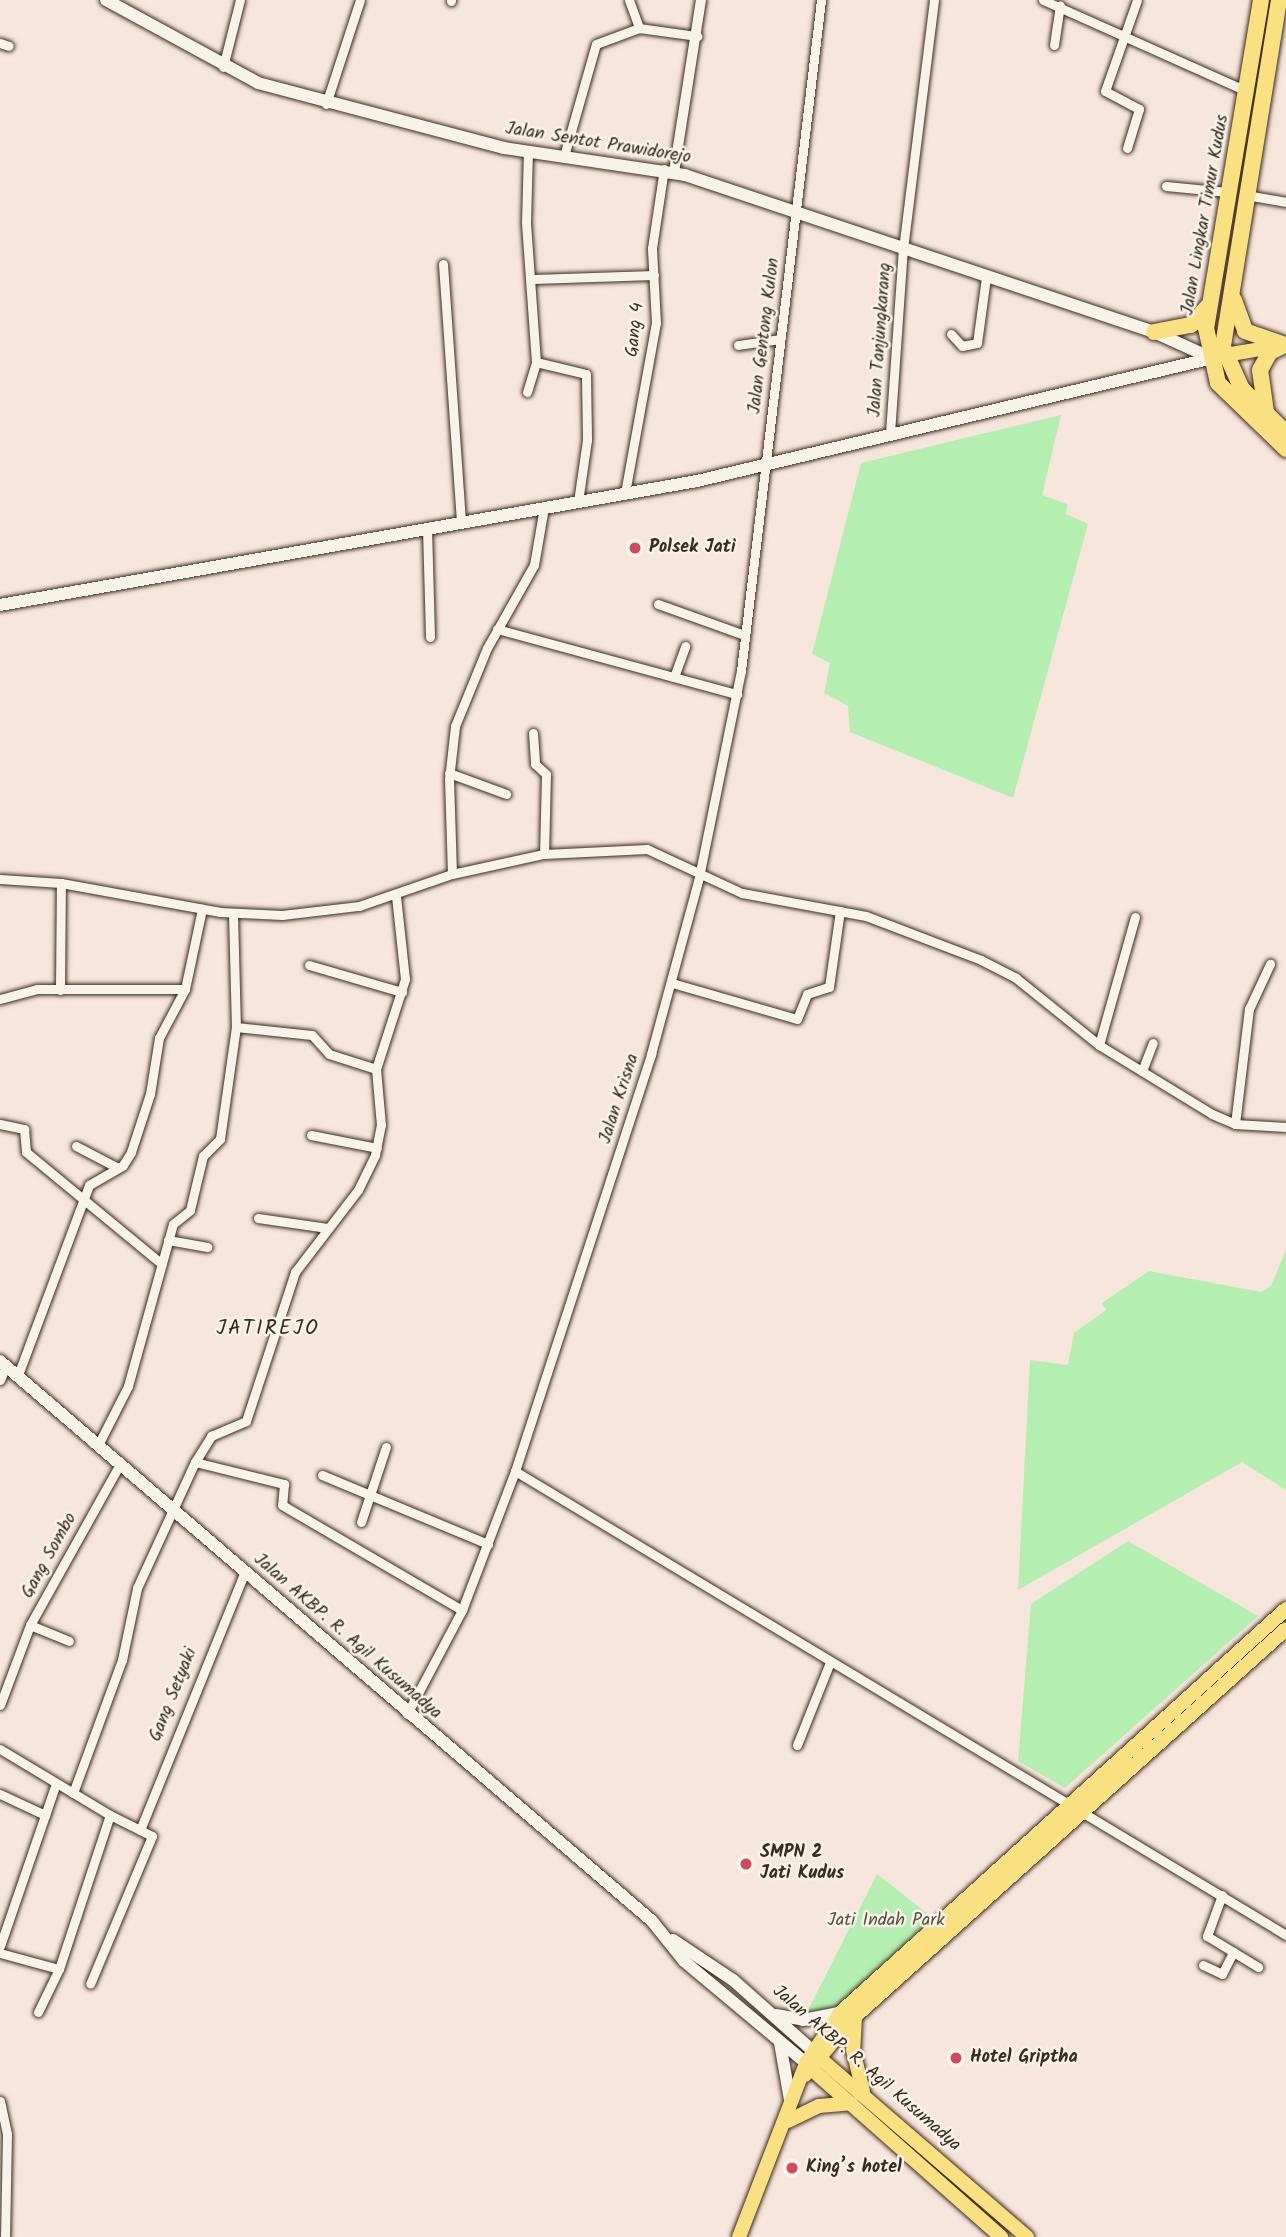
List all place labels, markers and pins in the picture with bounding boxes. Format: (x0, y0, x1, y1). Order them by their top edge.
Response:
place label: Polsek Jati (649, 537, 736, 559)
marker: Polsek Jati (627, 540, 643, 556)
place label: SMPN 2 Jati Kudus (760, 1843, 844, 1885)
marker: SMPN 2 Jati Kudus (738, 1856, 754, 1872)
place label: Hotel Griptha (970, 2047, 1078, 2069)
marker: Hotel Griptha (948, 2050, 964, 2066)
place label: King’s hotel (806, 2157, 902, 2179)
marker: King’s hotel (784, 2160, 800, 2176)

